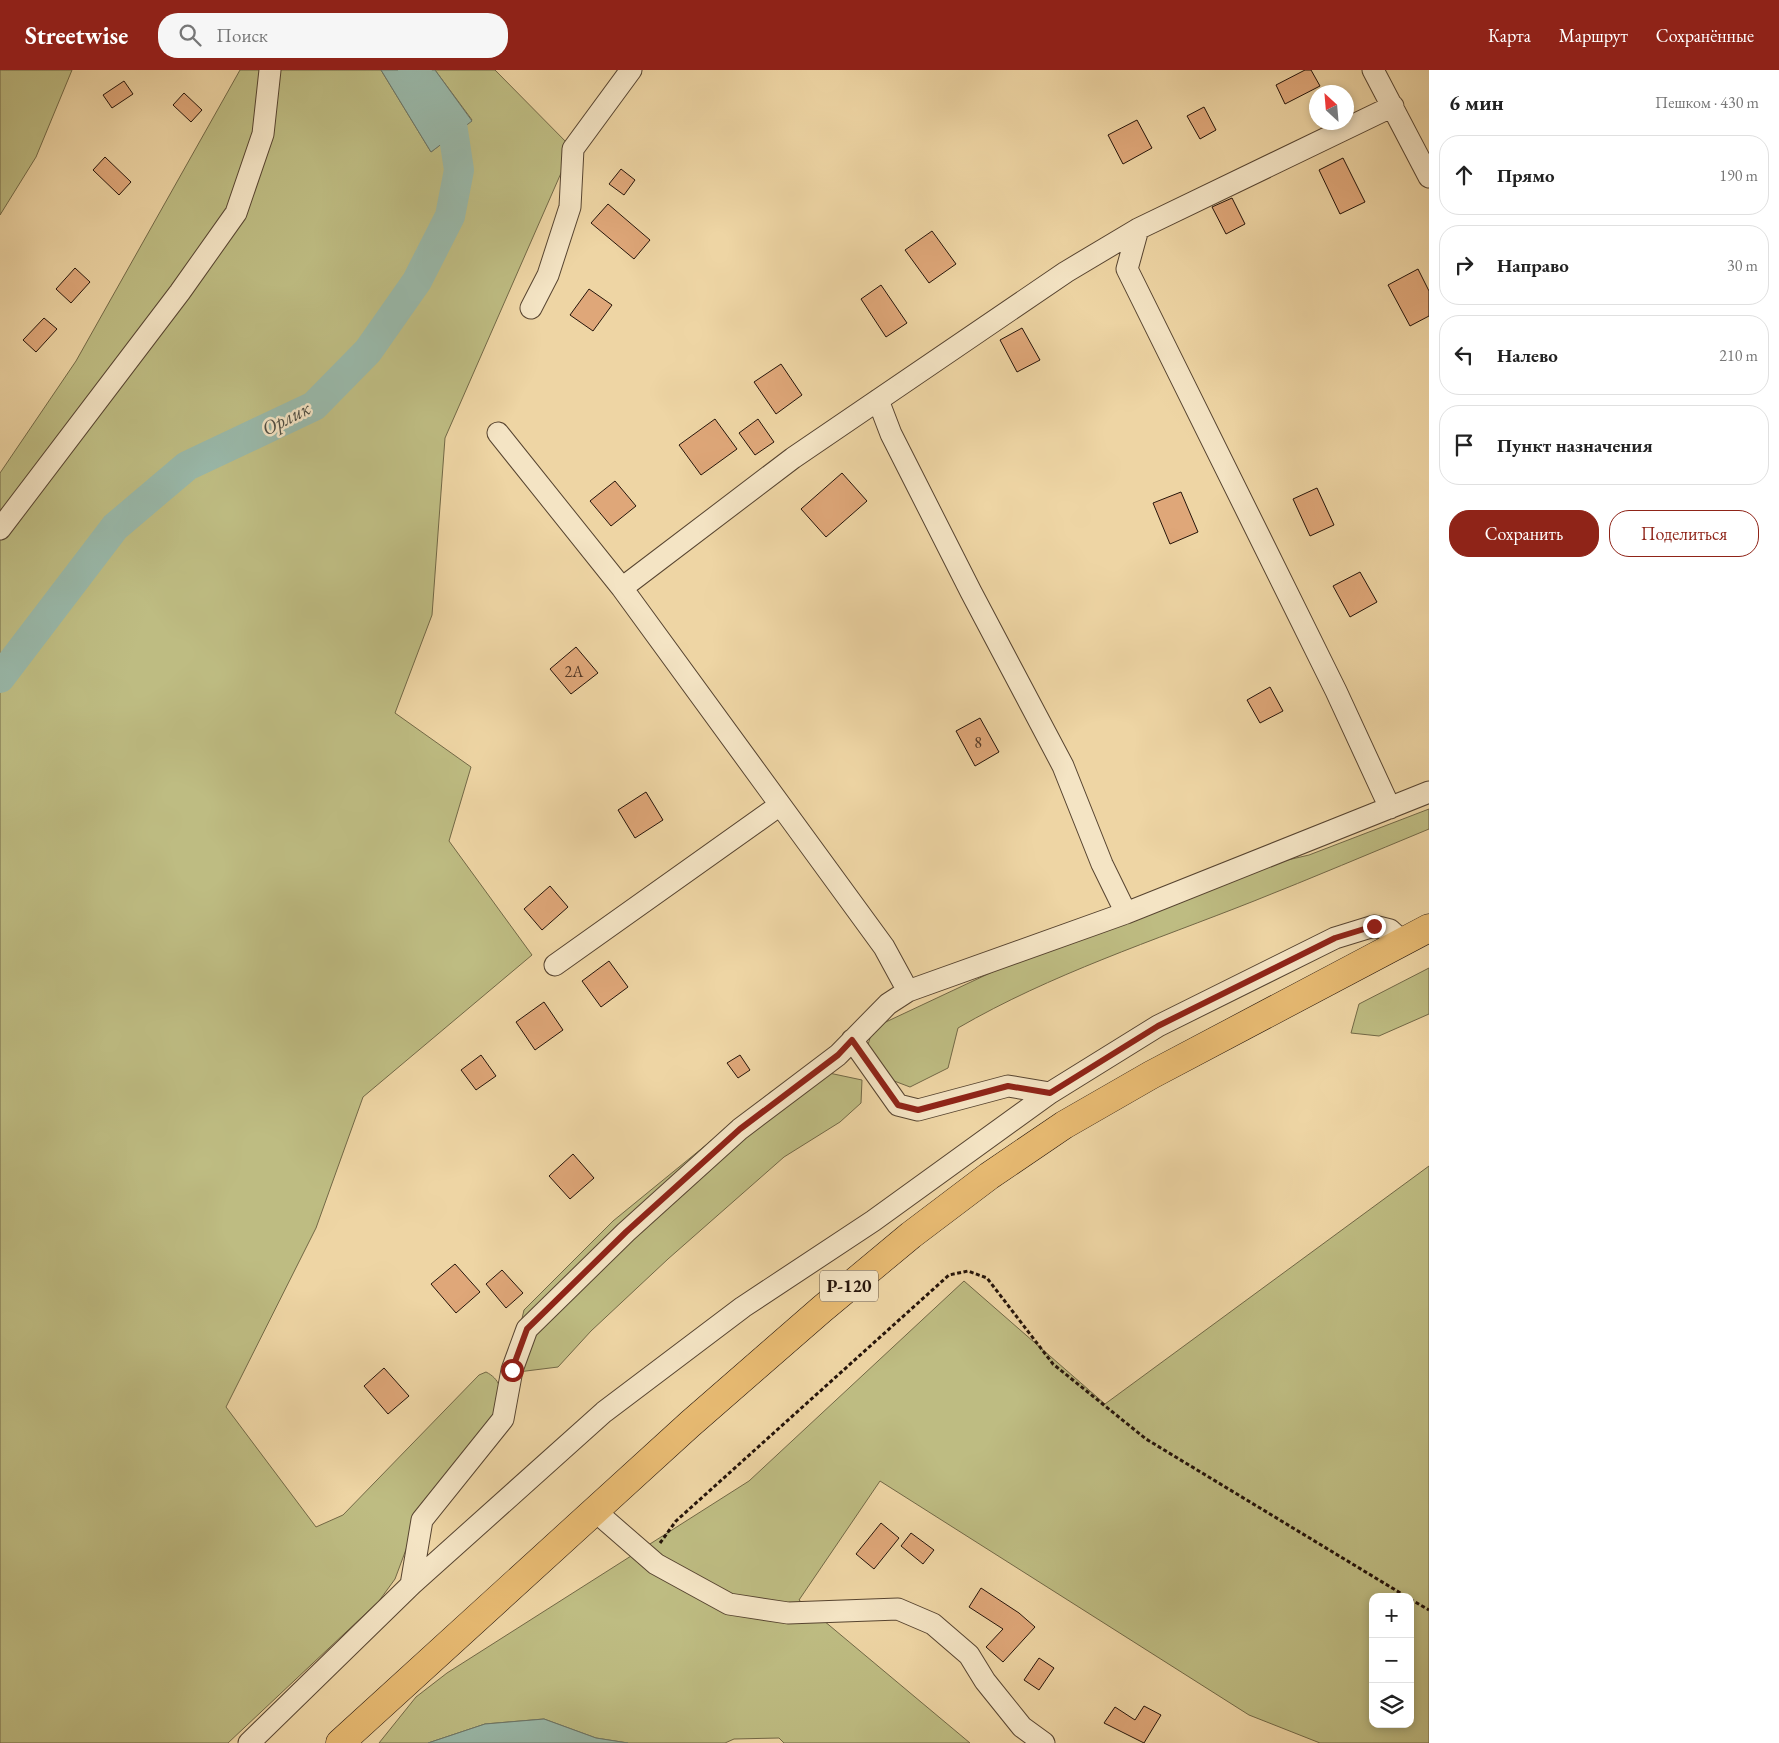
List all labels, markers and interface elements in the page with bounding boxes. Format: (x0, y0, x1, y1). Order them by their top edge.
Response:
search box (158, 13, 508, 58)
text: Streetwise (25, 20, 128, 51)
icon: search (176, 21, 204, 49)
text: Поиск (216, 23, 268, 48)
text: Карта (1488, 24, 1531, 47)
text: Маршрут (1559, 24, 1628, 47)
text: Сохранённые (1656, 24, 1754, 47)
north arrow (1309, 85, 1354, 130)
text: 6 мин (1449, 89, 1504, 116)
text: Пешком · 430 m (1655, 92, 1759, 113)
icon: ahead (1450, 161, 1478, 189)
text: Прямо (1497, 163, 1555, 188)
text: 190 m (1719, 165, 1758, 186)
icon: right (1450, 251, 1478, 279)
text: Направо (1497, 253, 1569, 278)
text: 30 m (1727, 255, 1758, 276)
icon: left (1450, 341, 1478, 369)
text: Налево (1497, 343, 1558, 368)
text: 210 m (1719, 345, 1758, 366)
water label: Орлик (257, 395, 315, 441)
icon: arrive (1450, 431, 1478, 459)
text: Пункт назначения (1497, 433, 1653, 458)
button: Сохранить (1449, 510, 1599, 557)
button: Поделиться (1609, 510, 1759, 557)
house number: 2А (565, 661, 584, 682)
house number: 8 (974, 732, 982, 753)
route end (1363, 915, 1386, 938)
road number: Р-120 (820, 1270, 878, 1302)
route start (501, 1359, 524, 1382)
map controls (1369, 1593, 1414, 1728)
button: + (1369, 1593, 1414, 1638)
button: − (1369, 1638, 1414, 1683)
button: layers (1369, 1683, 1414, 1728)

